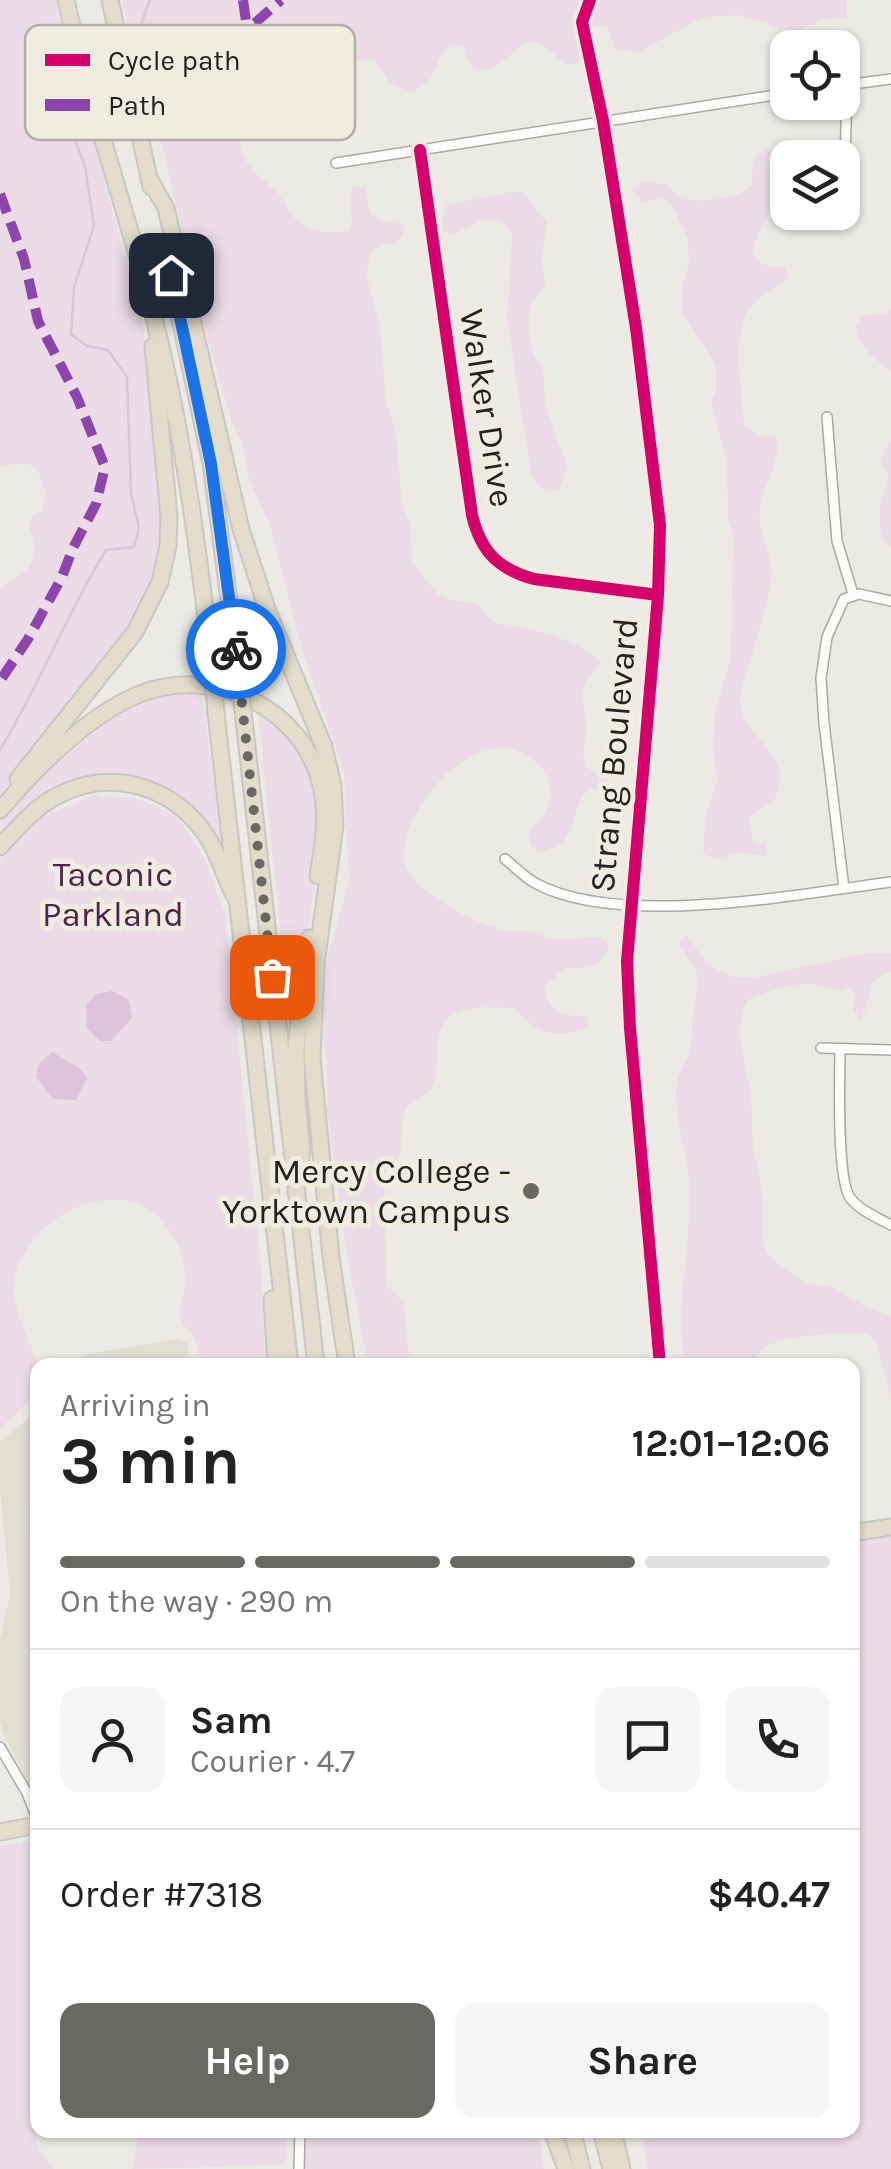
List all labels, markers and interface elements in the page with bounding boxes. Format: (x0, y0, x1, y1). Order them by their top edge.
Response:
legend (25, 25, 355, 140)
map controls (770, 30, 860, 230)
button: locate (770, 30, 860, 120)
text: Cycle path (108, 44, 241, 77)
text: Path (108, 89, 166, 122)
button: layers (770, 140, 860, 230)
pin (129, 233, 214, 318)
icon: home (144, 248, 199, 303)
street label: Walker Drive (451, 306, 523, 510)
courier (186, 599, 286, 699)
street label: Strang Boulevard (582, 616, 646, 894)
icon: bike (209, 622, 264, 677)
park label: Taconic Parkland (42, 854, 184, 935)
pin (230, 935, 315, 1020)
icon: bag (245, 950, 300, 1005)
place label: Mercy College - Yorktown Campus (222, 1151, 511, 1232)
marker: Mercy College - Yorktown Campus (520, 1180, 542, 1202)
text: Arriving in (60, 1387, 211, 1424)
text: 12:01–12:06 (632, 1421, 830, 1466)
text: 3 min (60, 1423, 240, 1499)
text: On the way · 290 m (60, 1583, 333, 1620)
button: person (60, 1687, 165, 1792)
button: chat (595, 1687, 700, 1792)
button: phone (725, 1687, 830, 1792)
text: Sam (190, 1698, 273, 1743)
text: Courier · 4.7 (190, 1743, 355, 1780)
text: Order #7318 (60, 1872, 263, 1917)
text: $40.47 (707, 1872, 830, 1917)
button: Help (60, 2003, 435, 2118)
button: Share (455, 2003, 830, 2118)

